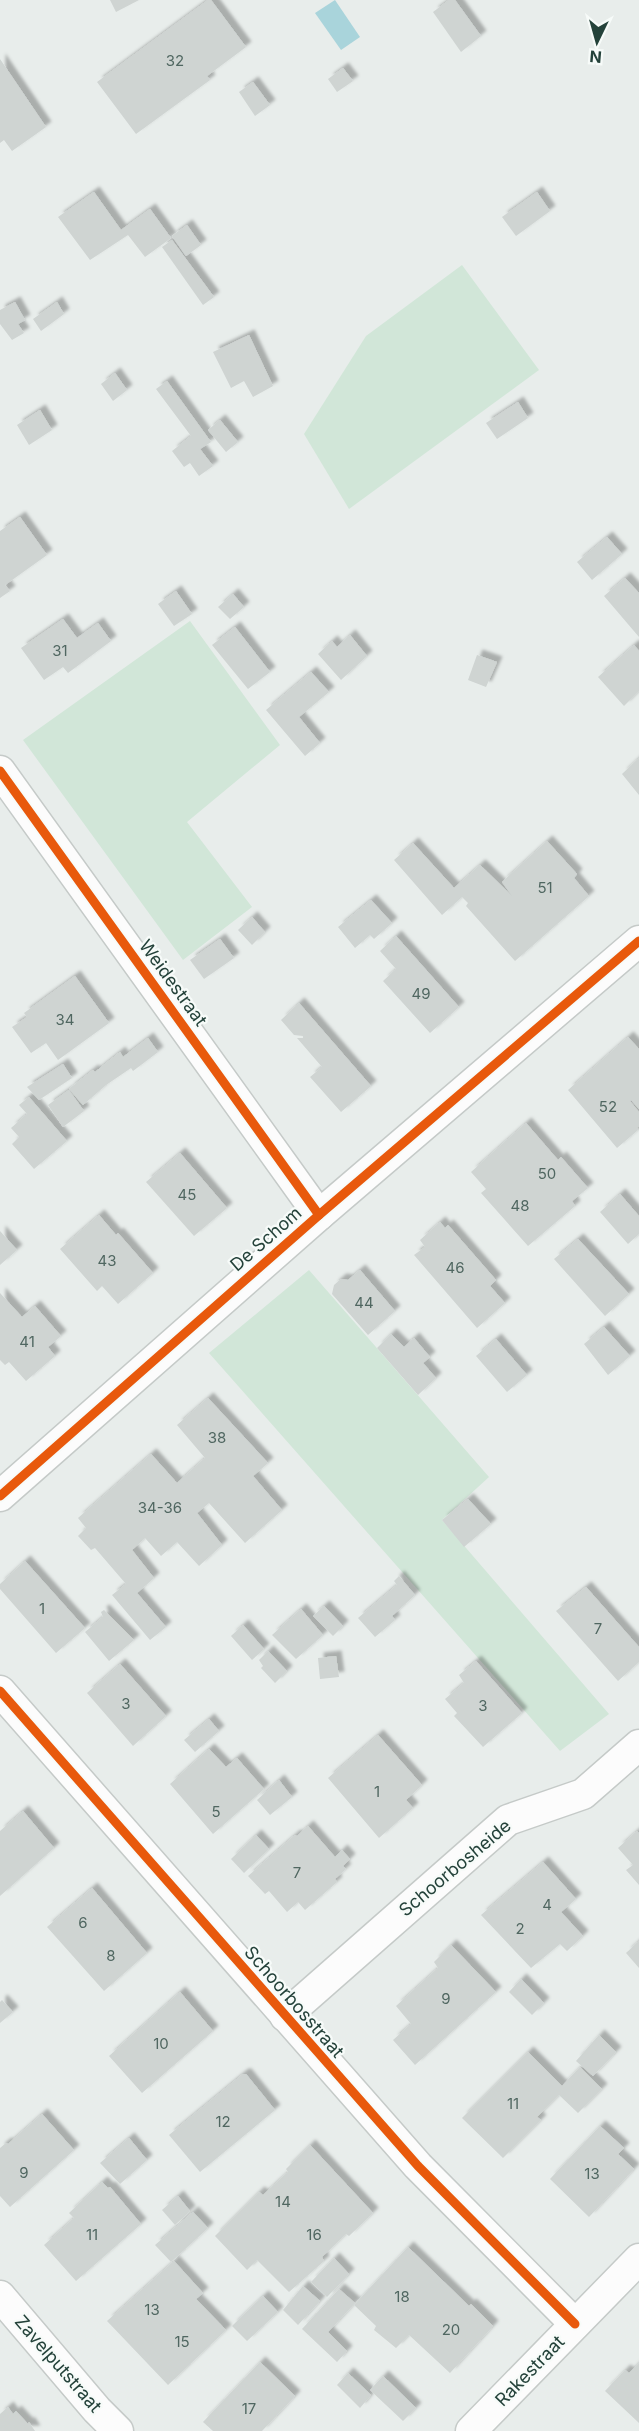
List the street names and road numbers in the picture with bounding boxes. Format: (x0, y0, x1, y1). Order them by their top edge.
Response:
street label: Weidestraat (135, 935, 212, 1030)
street label: De Schom (226, 1202, 306, 1275)
street label: Schoorbosheide (395, 1815, 515, 1920)
street label: Schoorbosstraat (240, 1942, 349, 2062)
street label: Zavelputstraat (11, 2311, 106, 2416)
street label: Rakestraat (491, 2331, 568, 2410)

